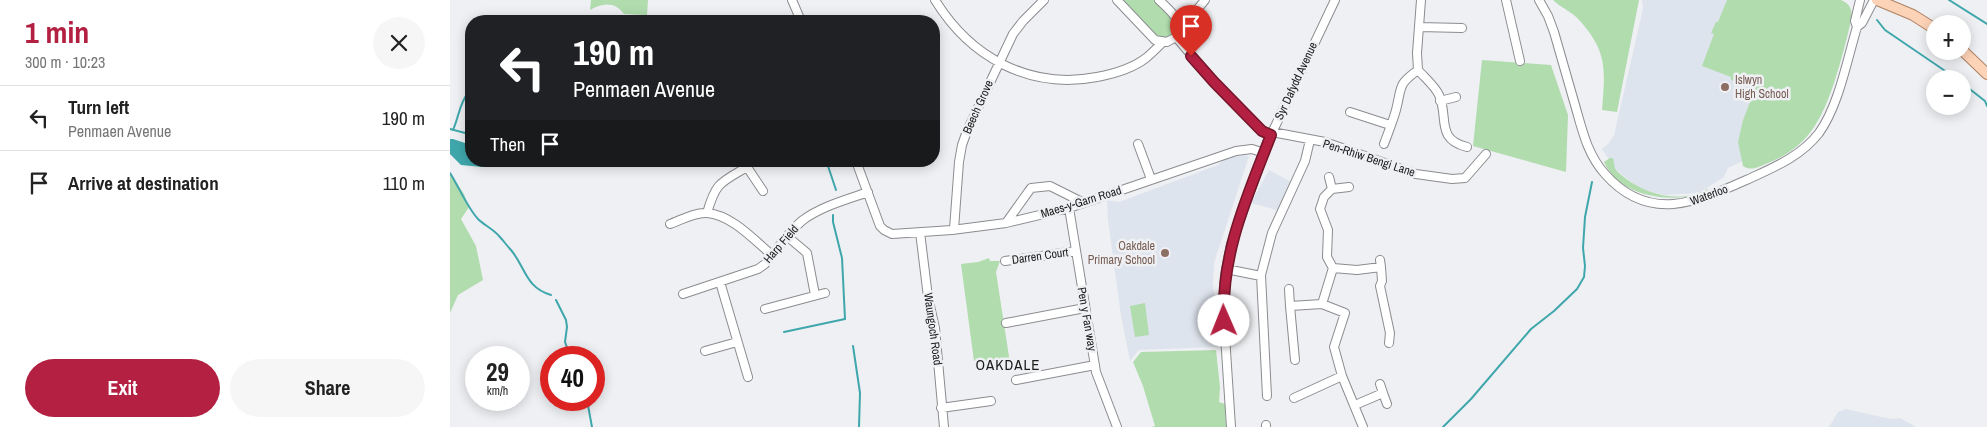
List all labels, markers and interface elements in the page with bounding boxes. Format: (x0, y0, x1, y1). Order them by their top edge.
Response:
pin (1170, 5, 1212, 56)
text: 1 min (25, 12, 89, 52)
icon: arrive (1177, 12, 1205, 40)
map controls (1926, 15, 1971, 115)
button: + (1926, 15, 1971, 60)
button: close (373, 17, 425, 69)
text: 190 m (573, 29, 654, 76)
icon: left (490, 35, 555, 100)
street label: Syr Dafydd Avenue (1271, 40, 1321, 122)
text: 300 m · 10:23 (25, 51, 105, 73)
button: − (1926, 70, 1971, 115)
place label: Islwyn High School (1735, 72, 1789, 102)
text: Penmaen Avenue (573, 74, 715, 104)
street label: Beech Grove (959, 78, 997, 136)
marker: Islwyn High School (1719, 81, 1731, 93)
text: Turn left (68, 94, 129, 120)
icon: left (25, 104, 53, 132)
text: 190 m (382, 105, 425, 131)
text: Penmaen Avenue (68, 120, 171, 142)
icon: arrive (536, 130, 564, 158)
text: Then (490, 131, 526, 157)
street label: Pen-Rhiw Bengi Lane (1321, 136, 1417, 180)
icon: arrive (25, 169, 53, 197)
text: Arrive at destination (68, 170, 219, 196)
text: 110 m (383, 170, 425, 196)
street label: Waterloo (1688, 181, 1730, 209)
street label: Maes-y-Garn Road (1039, 182, 1123, 222)
street label: Harp Field (760, 221, 802, 267)
place label: Oakdale Primary School (1088, 238, 1155, 268)
street label: Darren Court (1011, 244, 1070, 268)
marker: Oakdale Primary School (1159, 247, 1171, 259)
street label: Pen y Fan way (1074, 286, 1101, 352)
street label: Waungoch Road (920, 292, 946, 366)
position arrow (1197, 294, 1249, 346)
speed limit sign: 40 (540, 346, 605, 411)
district label: OAKDALE (975, 354, 1041, 375)
text: 29 (486, 355, 509, 389)
button: Exit (25, 359, 220, 417)
button: Share (230, 359, 425, 417)
text: km/h (487, 383, 508, 399)

